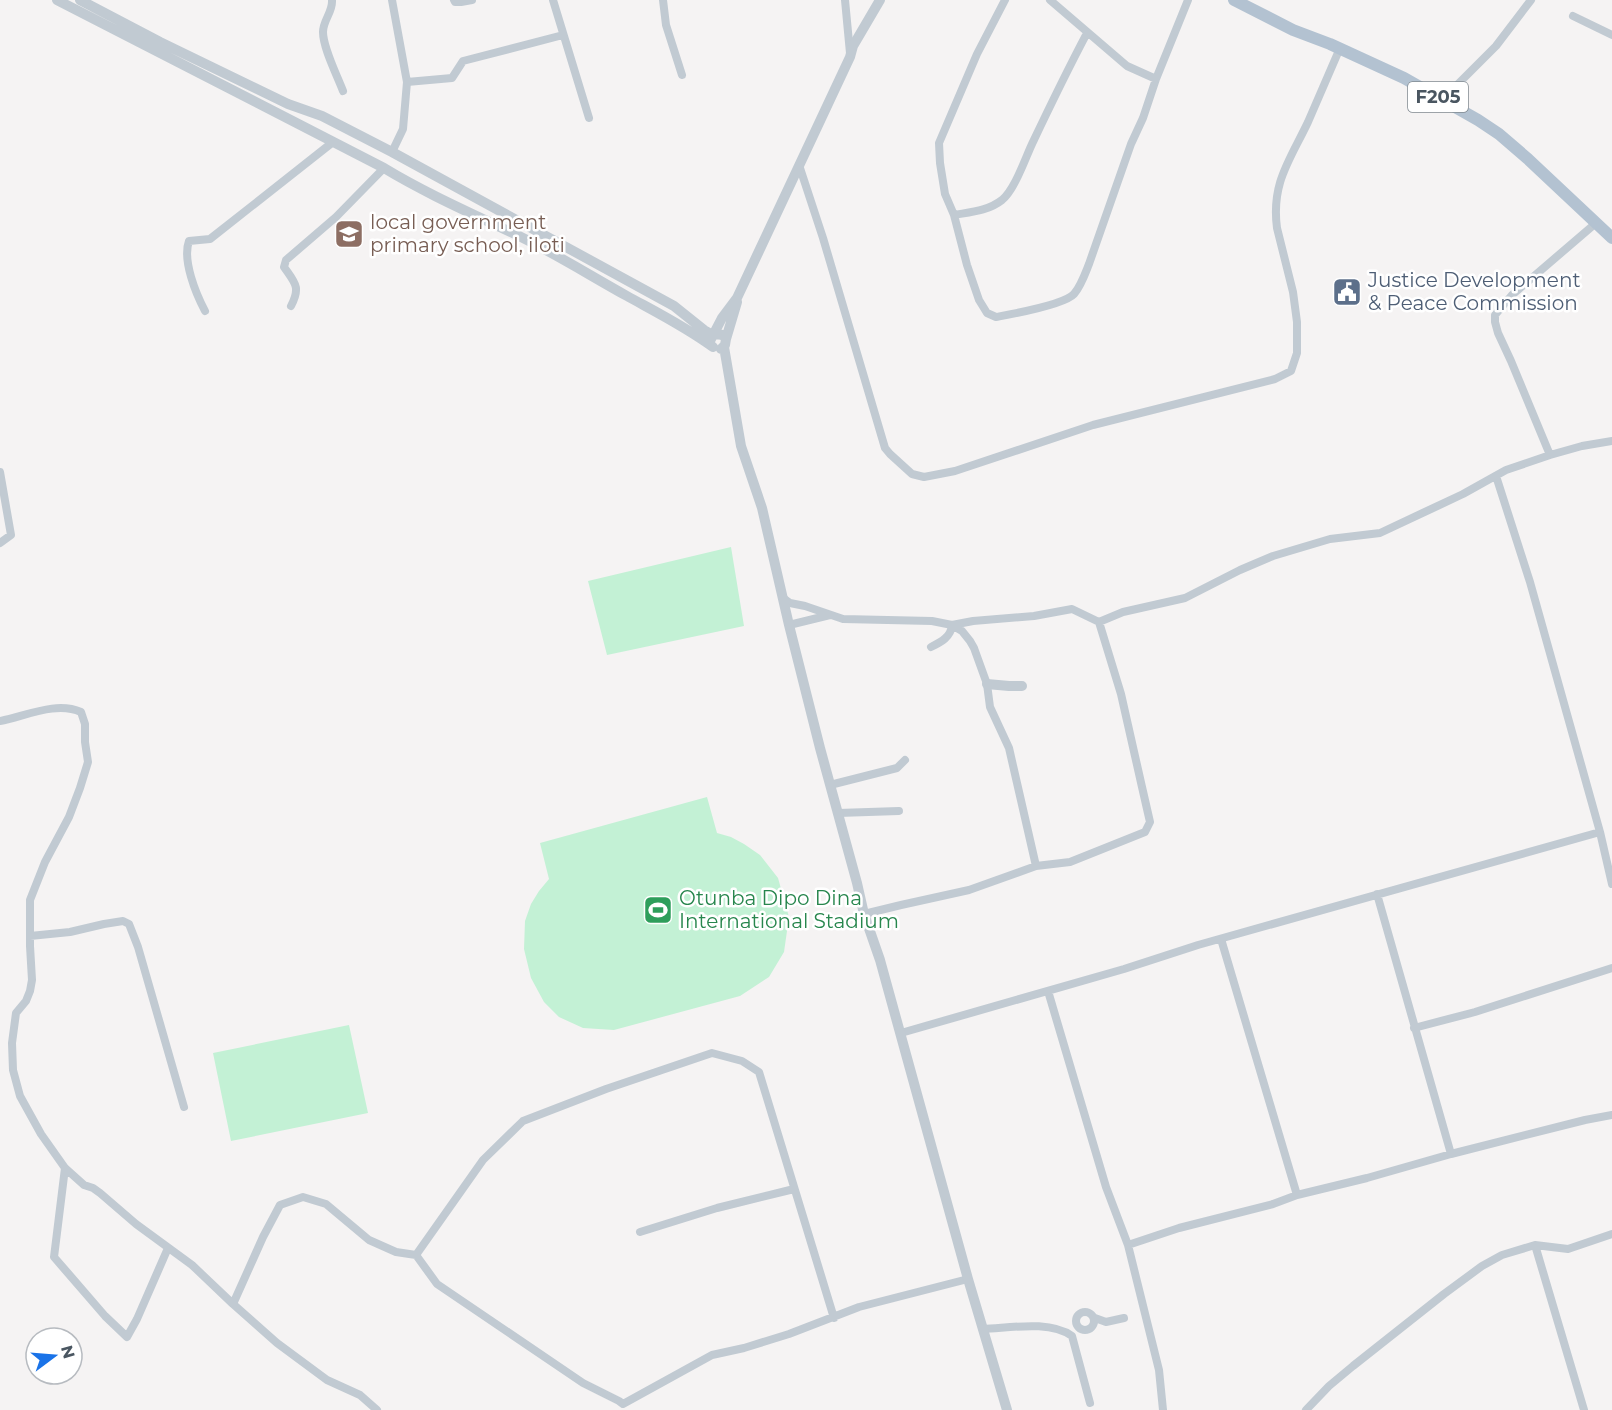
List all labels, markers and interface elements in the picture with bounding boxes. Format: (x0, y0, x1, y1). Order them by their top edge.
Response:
road number: F205 (1408, 82, 1468, 112)
place label: local government primary school, iloti (370, 210, 565, 257)
school or university icon: local government primary school, iloti (333, 218, 365, 250)
place label: Justice Development & Peace Commission (1367, 268, 1581, 315)
public building icon: Justice Development & Peace Commission (1331, 276, 1363, 308)
place label: Otunba Dipo Dina International Stadium (679, 886, 899, 933)
sports icon: Otunba Dipo Dina International Stadium (642, 894, 674, 926)
north arrow (24, 1326, 84, 1386)
text: N (57, 1343, 79, 1361)

